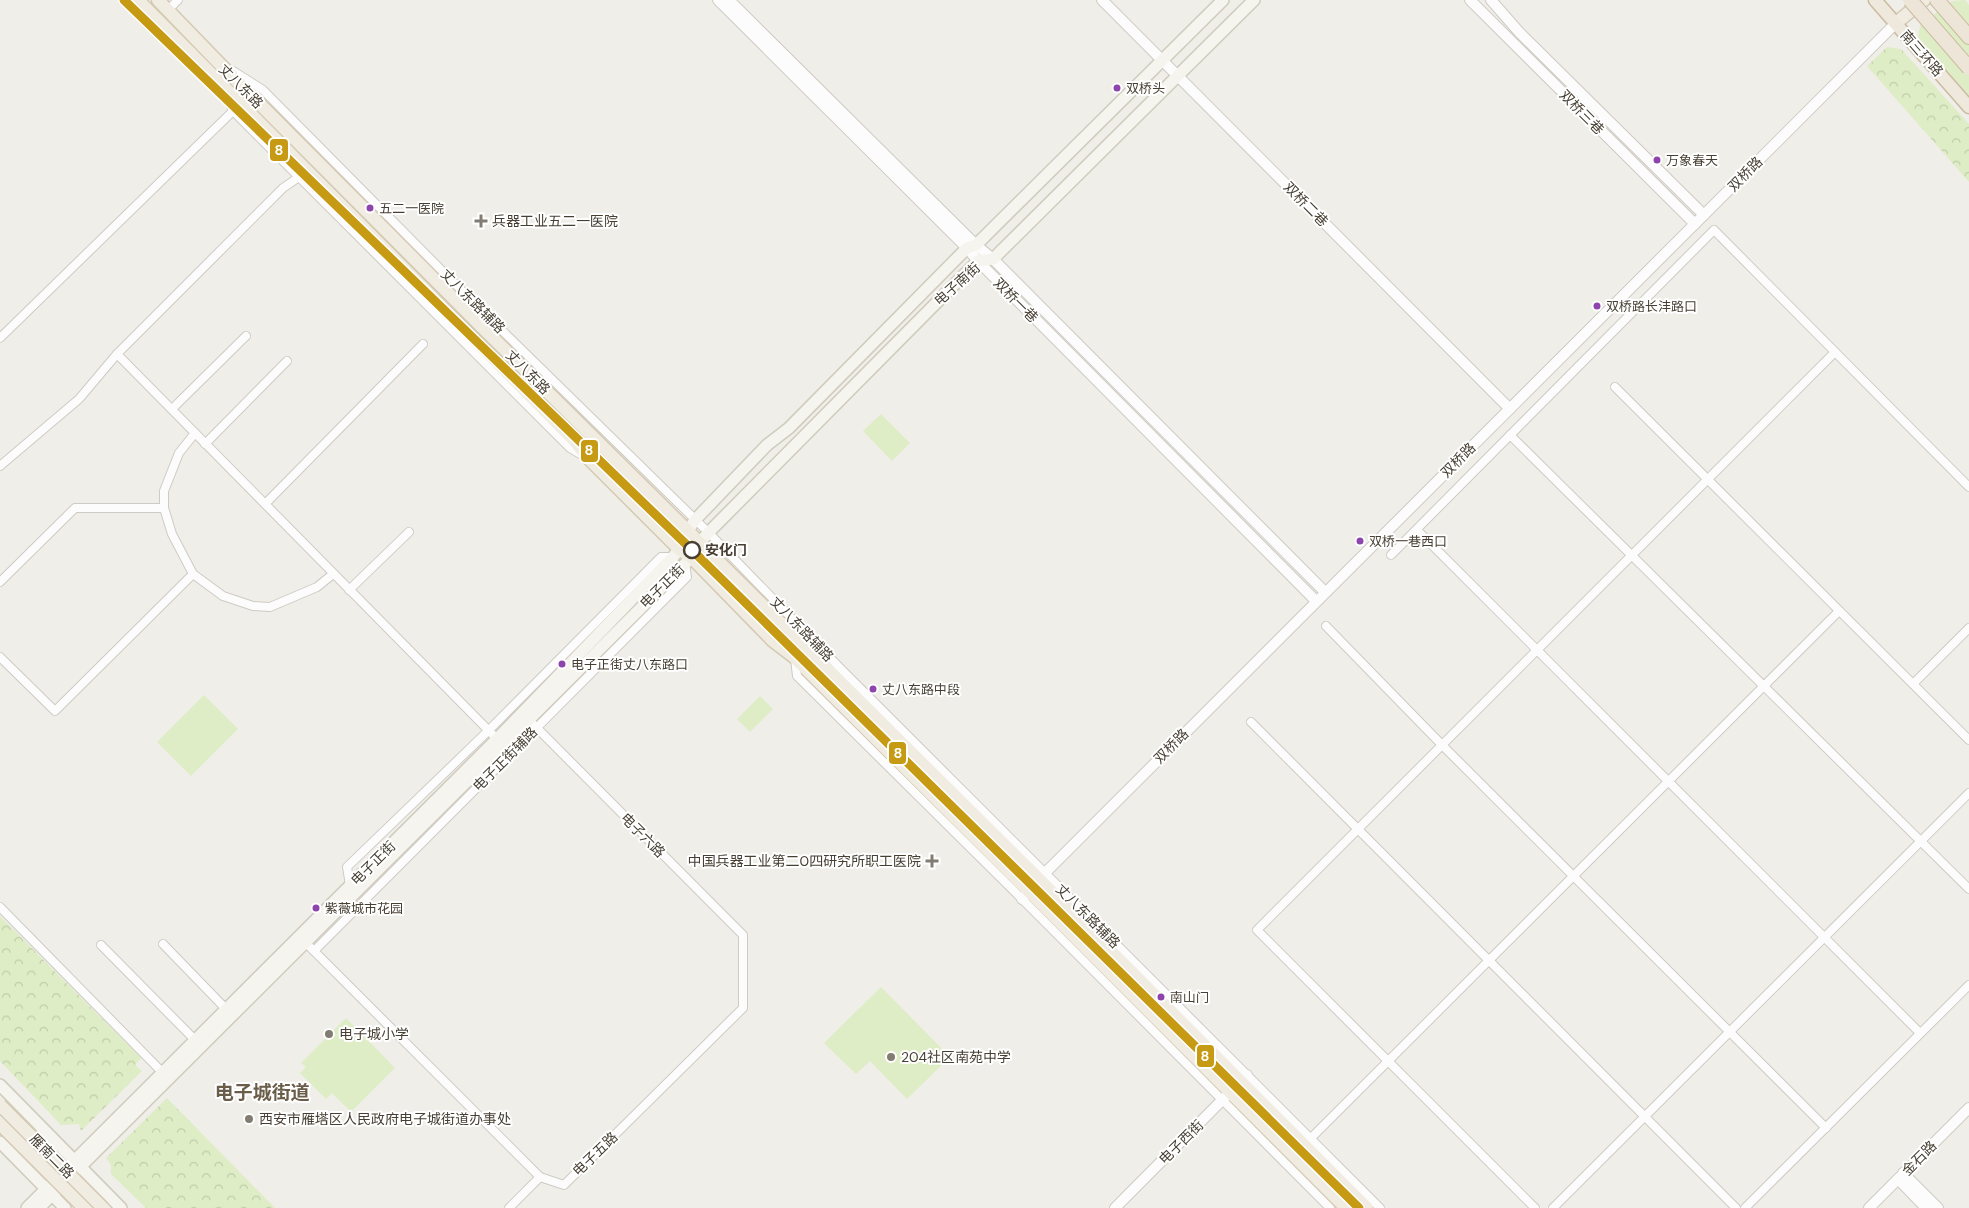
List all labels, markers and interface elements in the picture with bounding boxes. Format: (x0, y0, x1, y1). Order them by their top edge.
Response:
street label: 南三环路 (1897, 26, 1947, 80)
street label: 丈八东路 (215, 60, 267, 112)
place label: 双桥头 (1126, 80, 1165, 97)
marker: 双桥头 (1112, 83, 1122, 93)
street label: 双桥三巷 (1556, 86, 1608, 138)
line badge: 8 (269, 138, 289, 162)
text: 8 (275, 141, 284, 159)
place label: 万象春天 (1666, 152, 1718, 169)
street label: 双桥路 (1724, 153, 1766, 195)
marker: 万象春天 (1652, 155, 1662, 165)
street label: 双桥二巷 (1280, 178, 1332, 230)
place label: 五二一医院 (379, 200, 444, 217)
marker: 五二一医院 (365, 203, 375, 213)
place label: 兵器工业五二一医院 (492, 212, 618, 230)
marker: 兵器工业五二一医院 (474, 214, 488, 228)
street label: 电子南街 (930, 259, 984, 309)
street label: 丈八东路辅路 (437, 265, 509, 337)
street label: 双桥一巷 (990, 274, 1042, 326)
place label: 双桥路长沣路口 (1606, 298, 1697, 315)
marker: 双桥路长沣路口 (1592, 301, 1602, 311)
street label: 丈八东路 (502, 346, 554, 398)
line badge: 8 (580, 439, 599, 463)
street label: 双桥路 (1437, 439, 1479, 481)
text: 8 (585, 441, 594, 459)
place label: 双桥一巷西口 (1369, 533, 1447, 550)
marker: 双桥一巷西口 (1355, 536, 1365, 546)
marker: 安化门 (683, 541, 701, 559)
place label: 安化门 (705, 541, 747, 559)
street label: 电子正街 (636, 560, 688, 612)
street label: 丈八东路辅路 (766, 593, 838, 665)
place label: 电子正街丈八东路口 (571, 656, 688, 673)
marker: 电子正街丈八东路口 (557, 659, 567, 669)
place label: 丈八东路中段 (882, 681, 960, 698)
marker: 丈八东路中段 (868, 684, 878, 694)
street label: 电子正街辅路 (469, 723, 541, 795)
street label: 双桥路 (1150, 725, 1192, 767)
line badge: 8 (888, 741, 907, 765)
text: 8 (894, 744, 903, 762)
street label: 电子六路 (617, 809, 669, 861)
street label: 电子正街 (347, 837, 399, 889)
place label: 中国兵器工业第二0四研究所职工医院 (687, 852, 921, 870)
marker: 中国兵器工业第二0四研究所职工医院 (925, 854, 939, 868)
street label: 丈八东路辅路 (1052, 880, 1124, 952)
place label: 紫薇城市花园 (325, 900, 403, 917)
marker: 紫薇城市花园 (311, 903, 321, 913)
place label: 南山门 (1170, 989, 1209, 1006)
marker: 南山门 (1156, 992, 1166, 1002)
place label: 电子城小学 (339, 1025, 409, 1043)
marker: 电子城小学 (323, 1028, 335, 1040)
line badge: 8 (1196, 1044, 1215, 1068)
text: 8 (1201, 1047, 1210, 1065)
place label: 204社区南苑中学 (901, 1048, 1011, 1066)
marker: 204社区南苑中学 (885, 1051, 897, 1063)
district label: 电子城街道 (214, 1080, 310, 1105)
place label: 西安市雁塔区人民政府电子城街道办事处 (259, 1110, 511, 1128)
marker: 西安市雁塔区人民政府电子城街道办事处 (243, 1113, 255, 1125)
street label: 电子西街 (1155, 1116, 1207, 1168)
street label: 电子五路 (569, 1128, 621, 1180)
street label: 雁南二路 (26, 1130, 78, 1182)
street label: 金石路 (1898, 1137, 1940, 1179)

